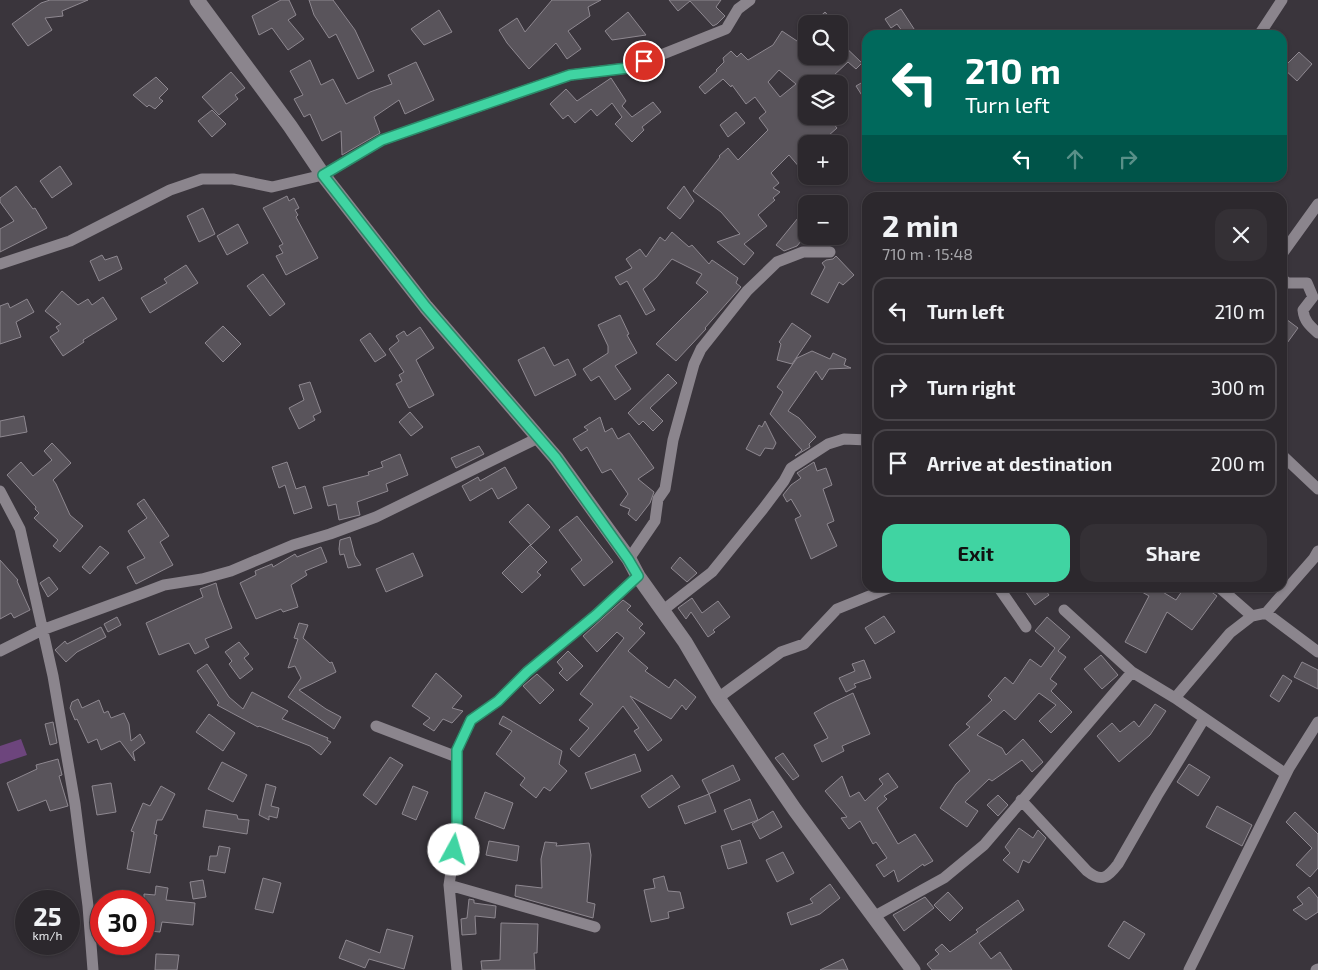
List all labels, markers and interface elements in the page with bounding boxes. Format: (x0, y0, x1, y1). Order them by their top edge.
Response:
map controls (798, 15, 848, 245)
button: search (798, 15, 848, 65)
pin (623, 40, 665, 82)
icon: arrive (630, 47, 658, 75)
text: 210 m (965, 49, 1061, 91)
icon: left (882, 50, 947, 115)
button: layers (798, 75, 848, 125)
text: Turn left (965, 91, 1050, 117)
button: + (798, 135, 848, 185)
icon: left (1008, 145, 1036, 173)
icon: ahead (1061, 145, 1089, 173)
icon: right (1114, 145, 1142, 173)
button: − (798, 195, 848, 245)
text: 2 min (882, 207, 959, 243)
button: close (1215, 209, 1267, 261)
text: 710 m · 15:48 (882, 244, 973, 263)
icon: left (884, 297, 912, 325)
text: Turn left (927, 300, 1004, 323)
text: 210 m (1214, 300, 1265, 323)
icon: right (884, 373, 912, 401)
text: Turn right (927, 376, 1015, 399)
text: 300 m (1211, 376, 1265, 399)
icon: arrive (884, 449, 912, 477)
text: Arrive at destination (927, 452, 1112, 475)
text: 200 m (1211, 452, 1265, 475)
button: Exit (882, 524, 1070, 582)
button: Share (1080, 524, 1267, 582)
position arrow (427, 823, 479, 875)
speed limit sign: 30 (90, 890, 155, 955)
text: 25 (33, 901, 62, 931)
text: km/h (33, 928, 62, 942)

